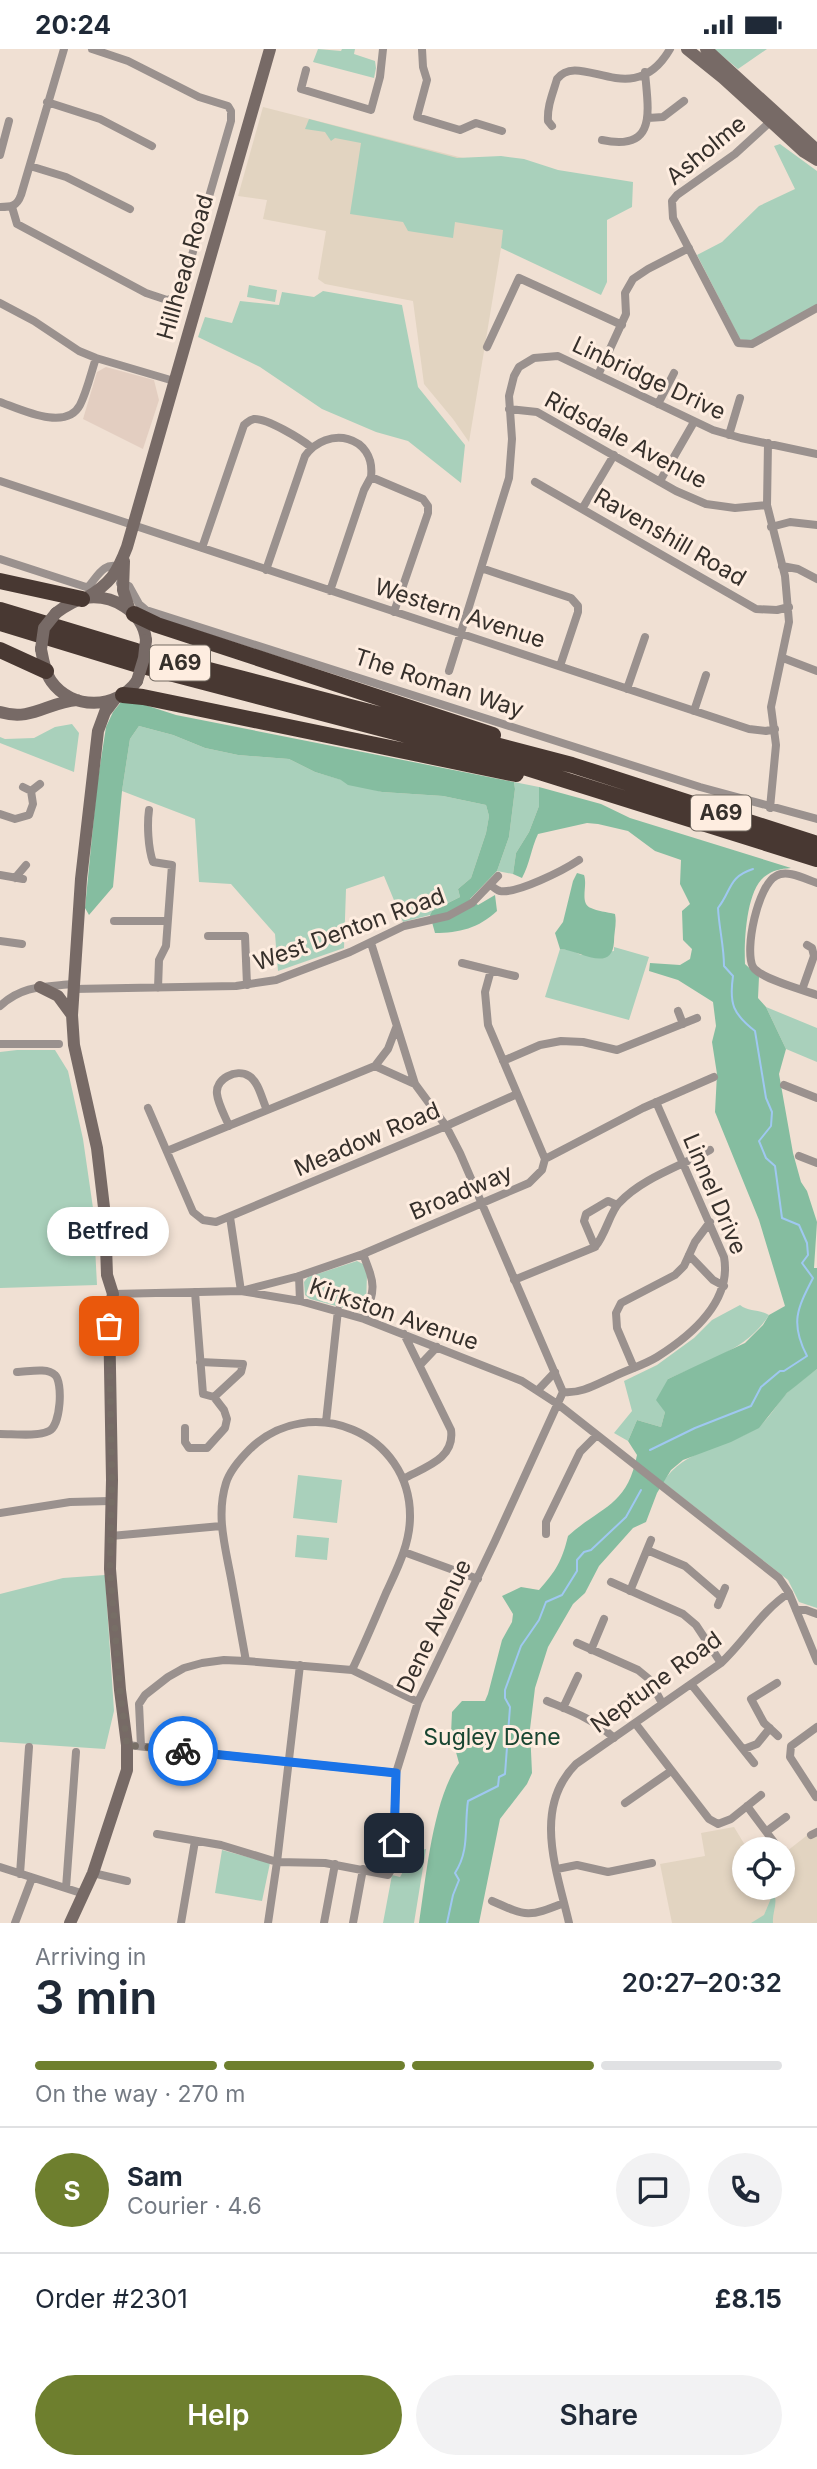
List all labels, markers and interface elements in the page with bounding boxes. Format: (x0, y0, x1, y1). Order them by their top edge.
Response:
text: 20:24 (35, 9, 111, 40)
street label: Asholme (660, 109, 752, 191)
street label: Hillhead Road (151, 191, 219, 343)
street label: Linbridge Drive (568, 330, 730, 426)
street label: Ridsdale Avenue (540, 385, 712, 495)
street label: Ravenshill Road (589, 482, 751, 592)
street label: Western Avenue (371, 572, 549, 654)
street label: The Roman Way (351, 642, 527, 724)
road number: A69 (150, 645, 210, 681)
road number: A69 (691, 795, 751, 831)
street label: West Denton Road (250, 881, 448, 977)
street label: Meadow Road (290, 1096, 444, 1182)
street label: Linnel Drive (677, 1129, 753, 1259)
street label: Broadway (406, 1158, 517, 1226)
callout: Betfred (48, 1207, 170, 1256)
text: Betfred (67, 1217, 149, 1245)
street label: Kirkston Avenue (306, 1272, 482, 1356)
pin (79, 1296, 139, 1356)
icon: bag (90, 1307, 128, 1345)
street label: Dene Avenue (391, 1555, 477, 1697)
street label: Neptune Road (585, 1625, 727, 1739)
courier (148, 1716, 218, 1786)
park label: Sugley Dene (423, 1723, 561, 1751)
icon: bike (164, 1732, 202, 1770)
pin (364, 1813, 424, 1873)
icon: home (375, 1824, 413, 1862)
map controls (732, 1837, 795, 1900)
button: locate (732, 1837, 795, 1900)
text: Arriving in (35, 1943, 146, 1971)
text: 20:27–20:32 (622, 1967, 782, 1998)
text: 3 min (35, 1969, 157, 2025)
text: On the way · 270 m (35, 2080, 245, 2108)
button: chat (616, 2153, 690, 2227)
button: phone (708, 2153, 782, 2227)
text: Sam (127, 2161, 183, 2192)
text: S (63, 2175, 81, 2206)
text: Courier · 4.6 (127, 2192, 262, 2220)
text: Order #2301 (35, 2283, 188, 2314)
text: £8.15 (715, 2283, 782, 2314)
button: Help (35, 2375, 402, 2455)
button: Share (416, 2375, 782, 2455)

